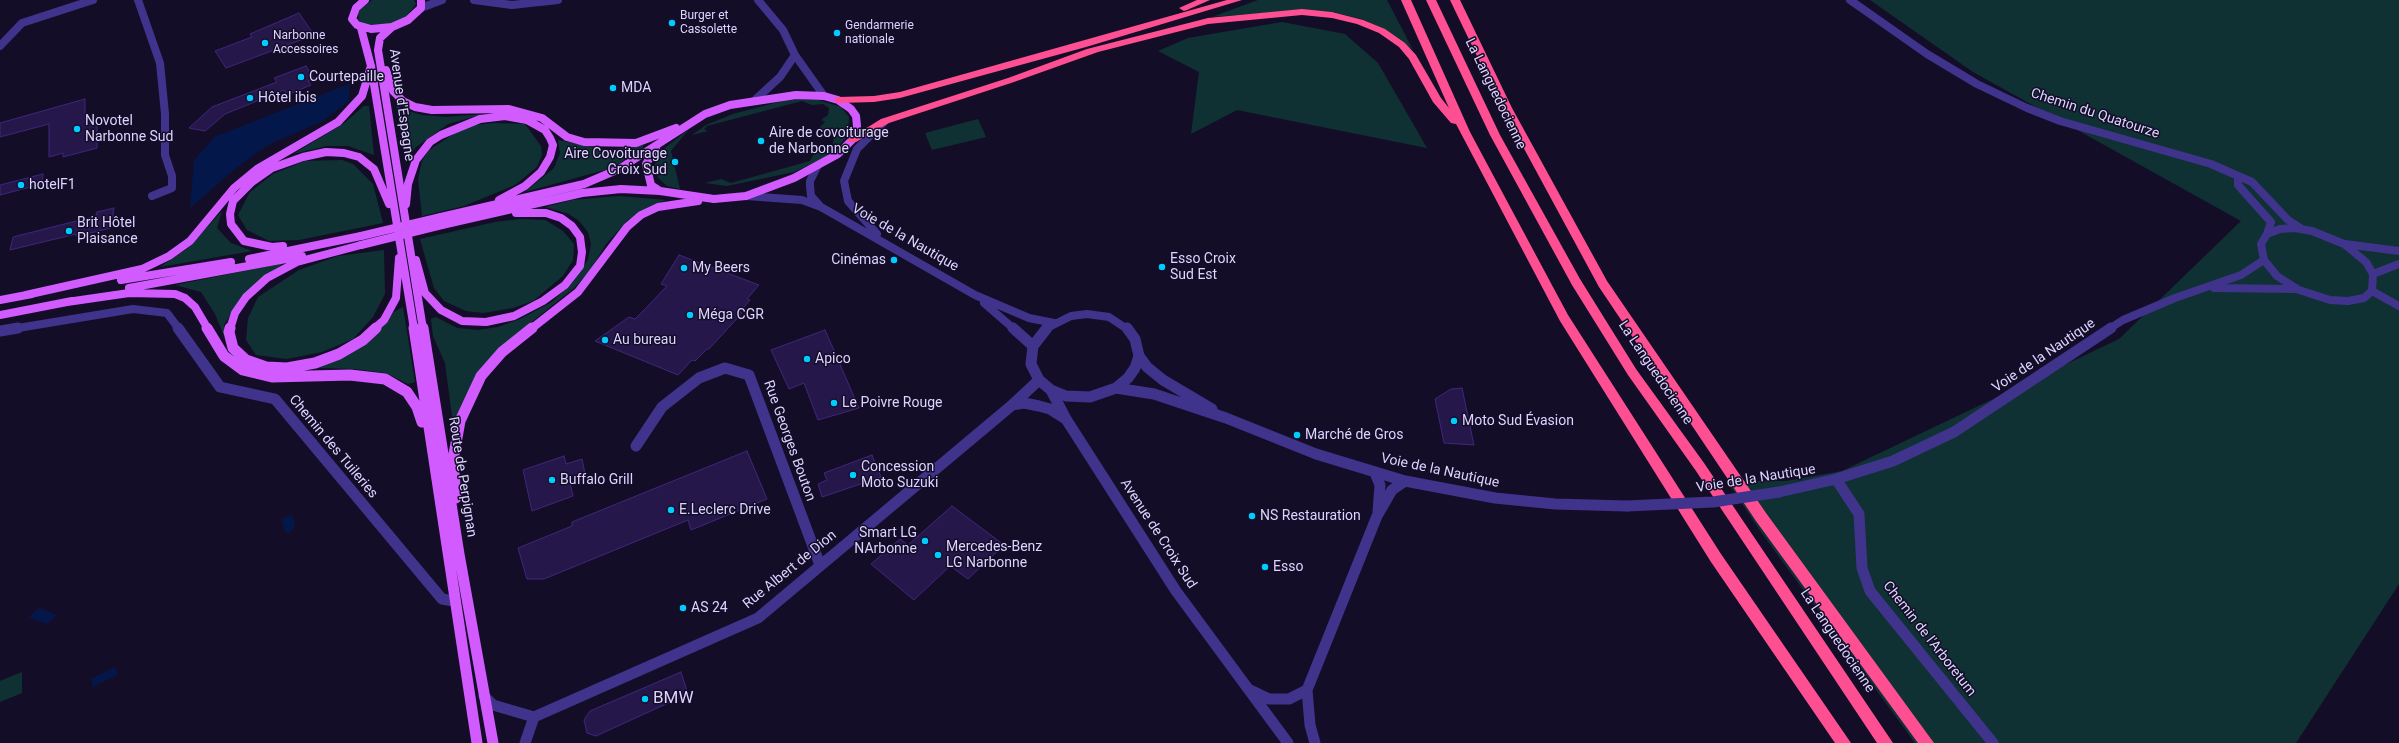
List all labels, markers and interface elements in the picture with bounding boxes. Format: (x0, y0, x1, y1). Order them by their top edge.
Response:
place label: Burger et Cassolette (680, 9, 737, 37)
marker: Burger et Cassolette (667, 18, 677, 28)
place label: Gendarmerie nationale (845, 19, 914, 47)
marker: Gendarmerie nationale (832, 28, 842, 38)
place label: Narbonne Accessoires (273, 29, 338, 57)
street label: La Languedocienne (1461, 36, 1529, 152)
marker: Narbonne Accessoires (260, 38, 270, 48)
street label: Avenue d'Espagne (385, 48, 417, 162)
place label: Courtepaille (309, 69, 384, 85)
marker: Courtepaille (296, 72, 306, 82)
place label: MDA (621, 80, 651, 96)
marker: MDA (608, 83, 618, 93)
street label: Chemin du Quatourze (2029, 85, 2161, 143)
place label: Hôtel ibis (258, 90, 317, 106)
marker: Hôtel ibis (245, 93, 255, 103)
place label: Novotel Narbonne Sud (85, 113, 173, 146)
marker: Novotel Narbonne Sud (72, 124, 82, 134)
place label: Aire de covoiturage de Narbonne (769, 125, 889, 158)
marker: Aire de covoiturage de Narbonne (756, 136, 766, 146)
place label: Aire Covoiturage Croix Sud (564, 146, 667, 178)
marker: Aire Covoiturage Croix Sud (670, 157, 680, 167)
place label: hotelF1 (29, 177, 76, 193)
marker: hotelF1 (16, 180, 26, 190)
street label: Voie de la Nautique (849, 201, 961, 275)
place label: Brit Hôtel Plaisance (77, 215, 138, 248)
marker: Brit Hôtel Plaisance (64, 226, 74, 236)
place label: Esso Croix Sud Est (1170, 251, 1236, 284)
place label: Cinémas (831, 252, 886, 268)
marker: Cinémas (889, 255, 899, 265)
place label: My Beers (692, 260, 750, 276)
marker: Esso Croix Sud Est (1157, 262, 1167, 272)
marker: My Beers (679, 263, 689, 273)
place label: Méga CGR (698, 307, 764, 323)
marker: Méga CGR (685, 310, 695, 320)
street label: Voie de la Nautique (1989, 315, 2099, 397)
street label: La Languedocienne (1614, 318, 1696, 428)
place label: Au bureau (613, 332, 676, 348)
marker: Au bureau (600, 335, 610, 345)
place label: Apico (815, 351, 851, 367)
marker: Apico (802, 354, 812, 364)
street label: Rue Georges Bouton (759, 378, 819, 504)
street label: Chemin des Tuileries (285, 392, 381, 502)
place label: Le Poivre Rouge (842, 395, 942, 411)
marker: Le Poivre Rouge (829, 398, 839, 408)
place label: Moto Sud Évasion (1462, 413, 1574, 429)
street label: Route de Perpignan (444, 416, 480, 538)
marker: Moto Sud Évasion (1449, 416, 1459, 426)
place label: Marché de Gros (1305, 427, 1404, 443)
marker: Marché de Gros (1292, 430, 1302, 440)
street label: Voie de la Nautique (1379, 450, 1501, 492)
place label: Concession Moto Suzuki (861, 459, 938, 492)
street label: Voie de la Nautique (1695, 461, 1817, 497)
marker: Concession Moto Suzuki (848, 470, 858, 480)
place label: Buffalo Grill (560, 472, 633, 488)
marker: Buffalo Grill (547, 475, 557, 485)
street label: Avenue de Croix Sud (1116, 476, 1200, 592)
place label: E.Leclerc Drive (679, 502, 771, 518)
marker: E.Leclerc Drive (666, 505, 676, 515)
place label: NS Restauration (1260, 508, 1361, 524)
marker: NS Restauration (1247, 511, 1257, 521)
place label: Smart LG NArbonne (854, 525, 917, 558)
street label: Rue Albert de Dion (740, 527, 840, 613)
marker: Smart LG NArbonne (920, 536, 930, 546)
place label: Mercedes-Benz LG Narbonne (946, 539, 1042, 572)
marker: Mercedes-Benz LG Narbonne (933, 550, 943, 560)
place label: Esso (1273, 559, 1303, 575)
marker: Esso (1260, 562, 1270, 572)
street label: Chemin de l'Arboretum (1879, 578, 1979, 700)
street label: La Languedocienne (1796, 586, 1878, 696)
place label: AS 24 (691, 600, 728, 616)
marker: AS 24 (678, 603, 688, 613)
place label: BMW (653, 689, 694, 709)
marker: BMW (640, 694, 650, 704)

